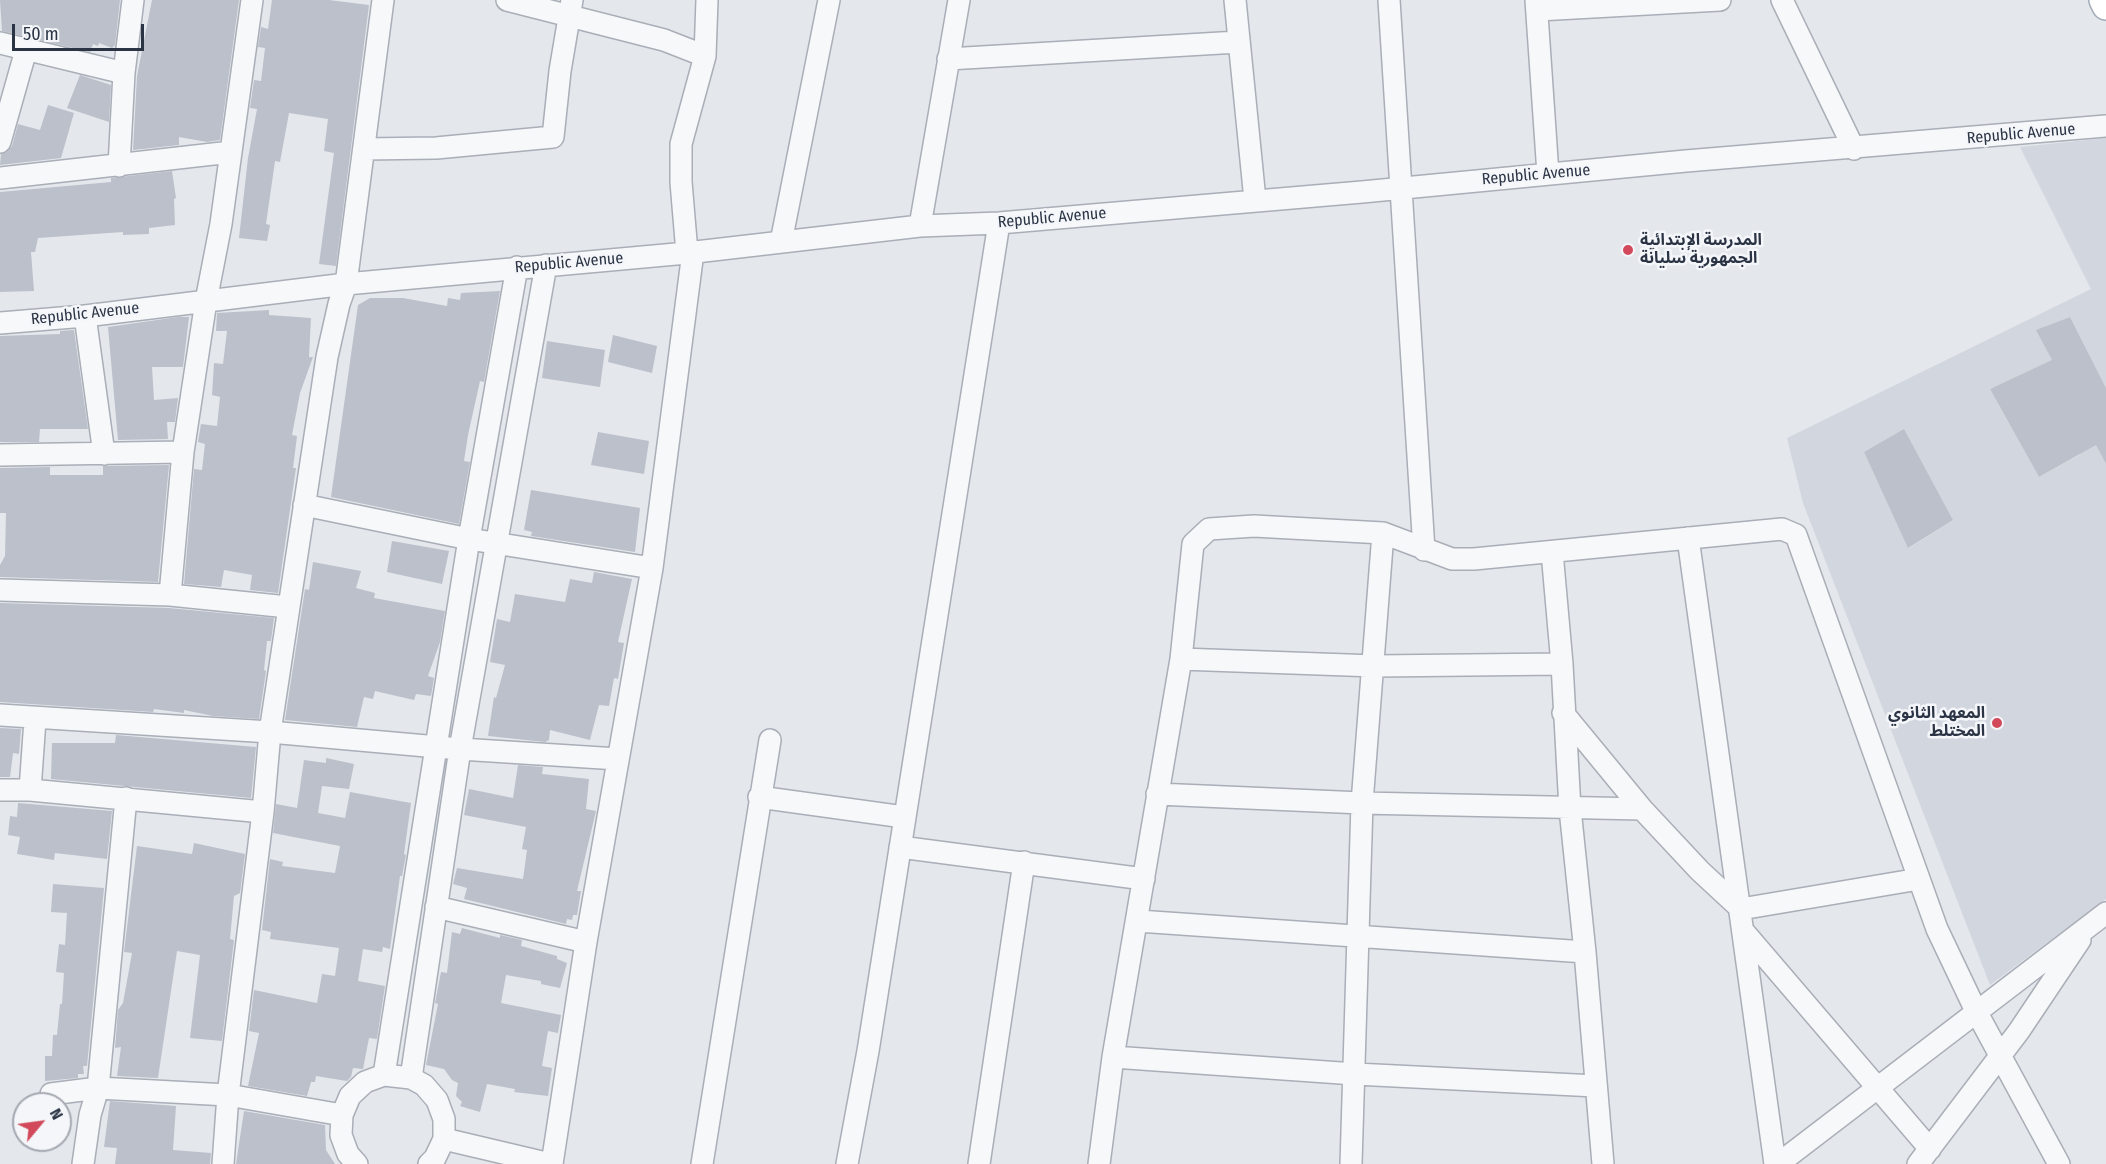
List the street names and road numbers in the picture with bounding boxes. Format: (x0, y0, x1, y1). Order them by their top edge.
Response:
street label: Republic Avenue (1966, 120, 2076, 148)
street label: Republic Avenue (1481, 161, 1591, 189)
street label: Republic Avenue (997, 204, 1107, 232)
street label: Republic Avenue (514, 249, 624, 277)
street label: Republic Avenue (30, 299, 140, 329)

